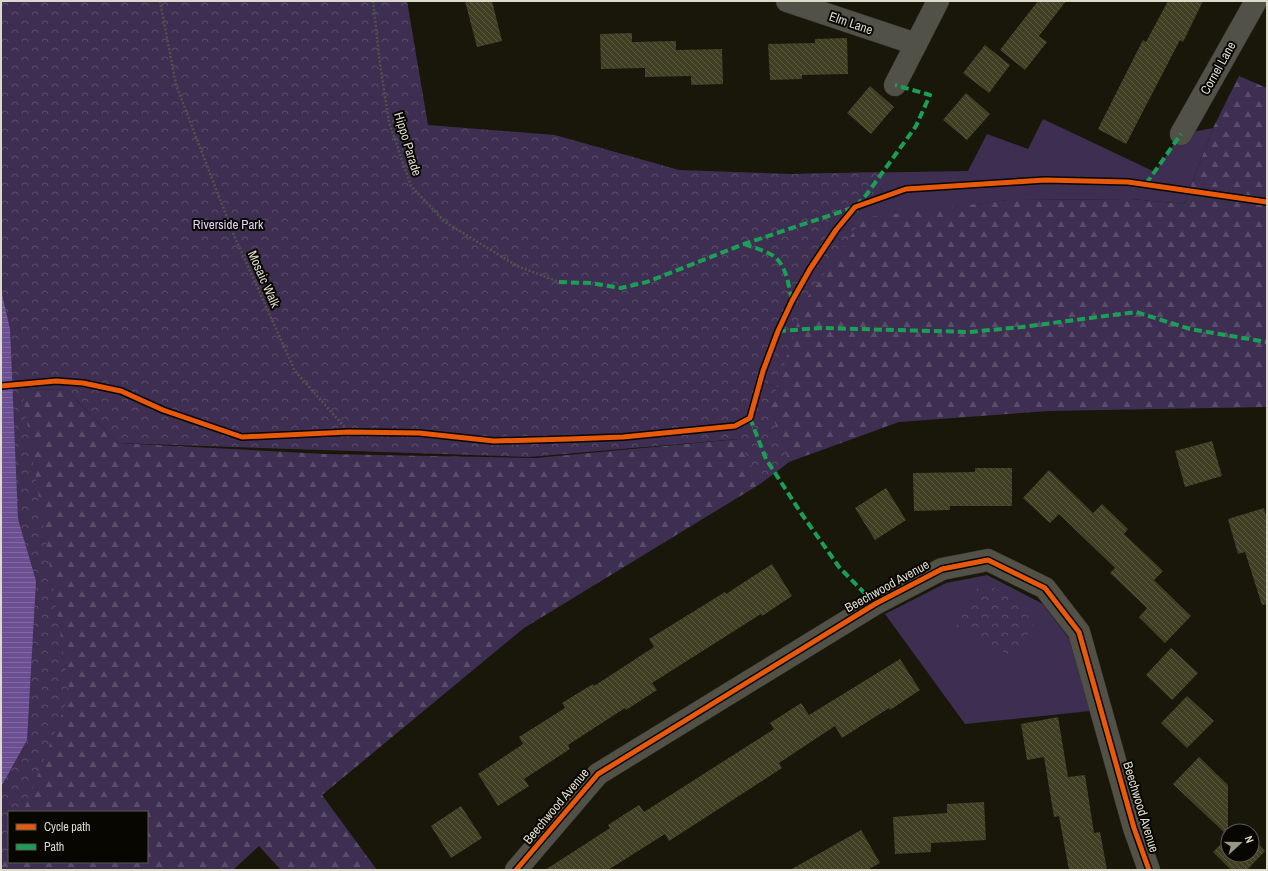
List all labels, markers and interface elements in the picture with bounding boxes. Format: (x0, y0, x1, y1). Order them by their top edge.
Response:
street label: Elm Lane (827, 8, 875, 38)
street label: Cornel Lane (1196, 38, 1240, 98)
street label: Hippo Parade (390, 110, 426, 178)
park label: Riverside Park (193, 216, 264, 233)
street label: Mosaic Walk (244, 248, 284, 311)
street label: Beechwood Avenue (842, 556, 932, 616)
street label: Beechwood Avenue (1119, 760, 1163, 855)
street label: Beechwood Avenue (519, 764, 593, 847)
legend (8, 811, 148, 863)
text: Cycle path (44, 819, 91, 835)
north arrow (1220, 823, 1260, 863)
text: N (1242, 834, 1257, 845)
text: Path (44, 839, 64, 855)

